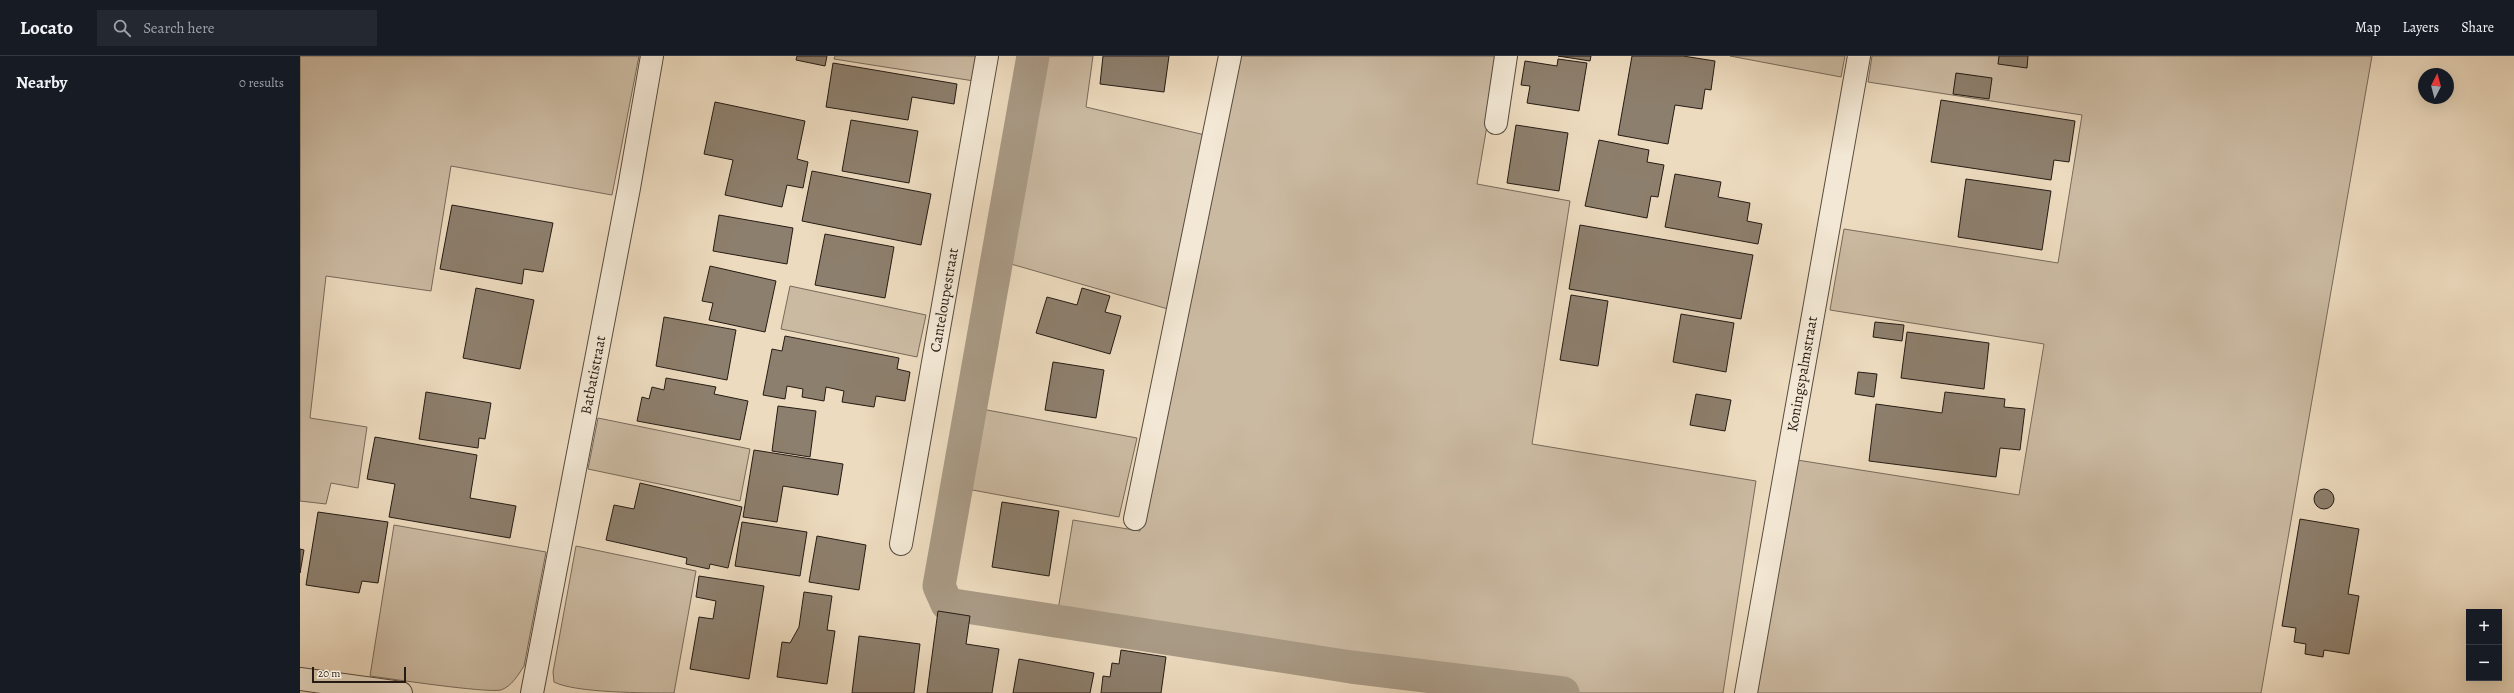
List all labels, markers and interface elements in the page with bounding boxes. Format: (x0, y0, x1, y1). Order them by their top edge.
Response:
search box (97, 10, 377, 46)
text: Locato (20, 15, 73, 41)
icon: search (111, 17, 133, 39)
text: Search here (143, 18, 215, 38)
text: Map (2355, 18, 2381, 37)
text: Layers (2403, 18, 2439, 37)
text: Share (2461, 18, 2494, 37)
north arrow (2418, 68, 2454, 104)
text: Nearby (16, 71, 67, 94)
text: 0 results (239, 74, 284, 91)
street label: Canteloupestraat (925, 246, 963, 354)
street label: Koningspalmstraat (1782, 315, 1822, 433)
street label: Batbatistraat (576, 334, 610, 416)
map controls (2466, 609, 2502, 681)
button: + (2466, 609, 2502, 645)
button: − (2466, 645, 2502, 681)
scale bar (312, 665, 406, 684)
text: 20 m (318, 666, 340, 681)

